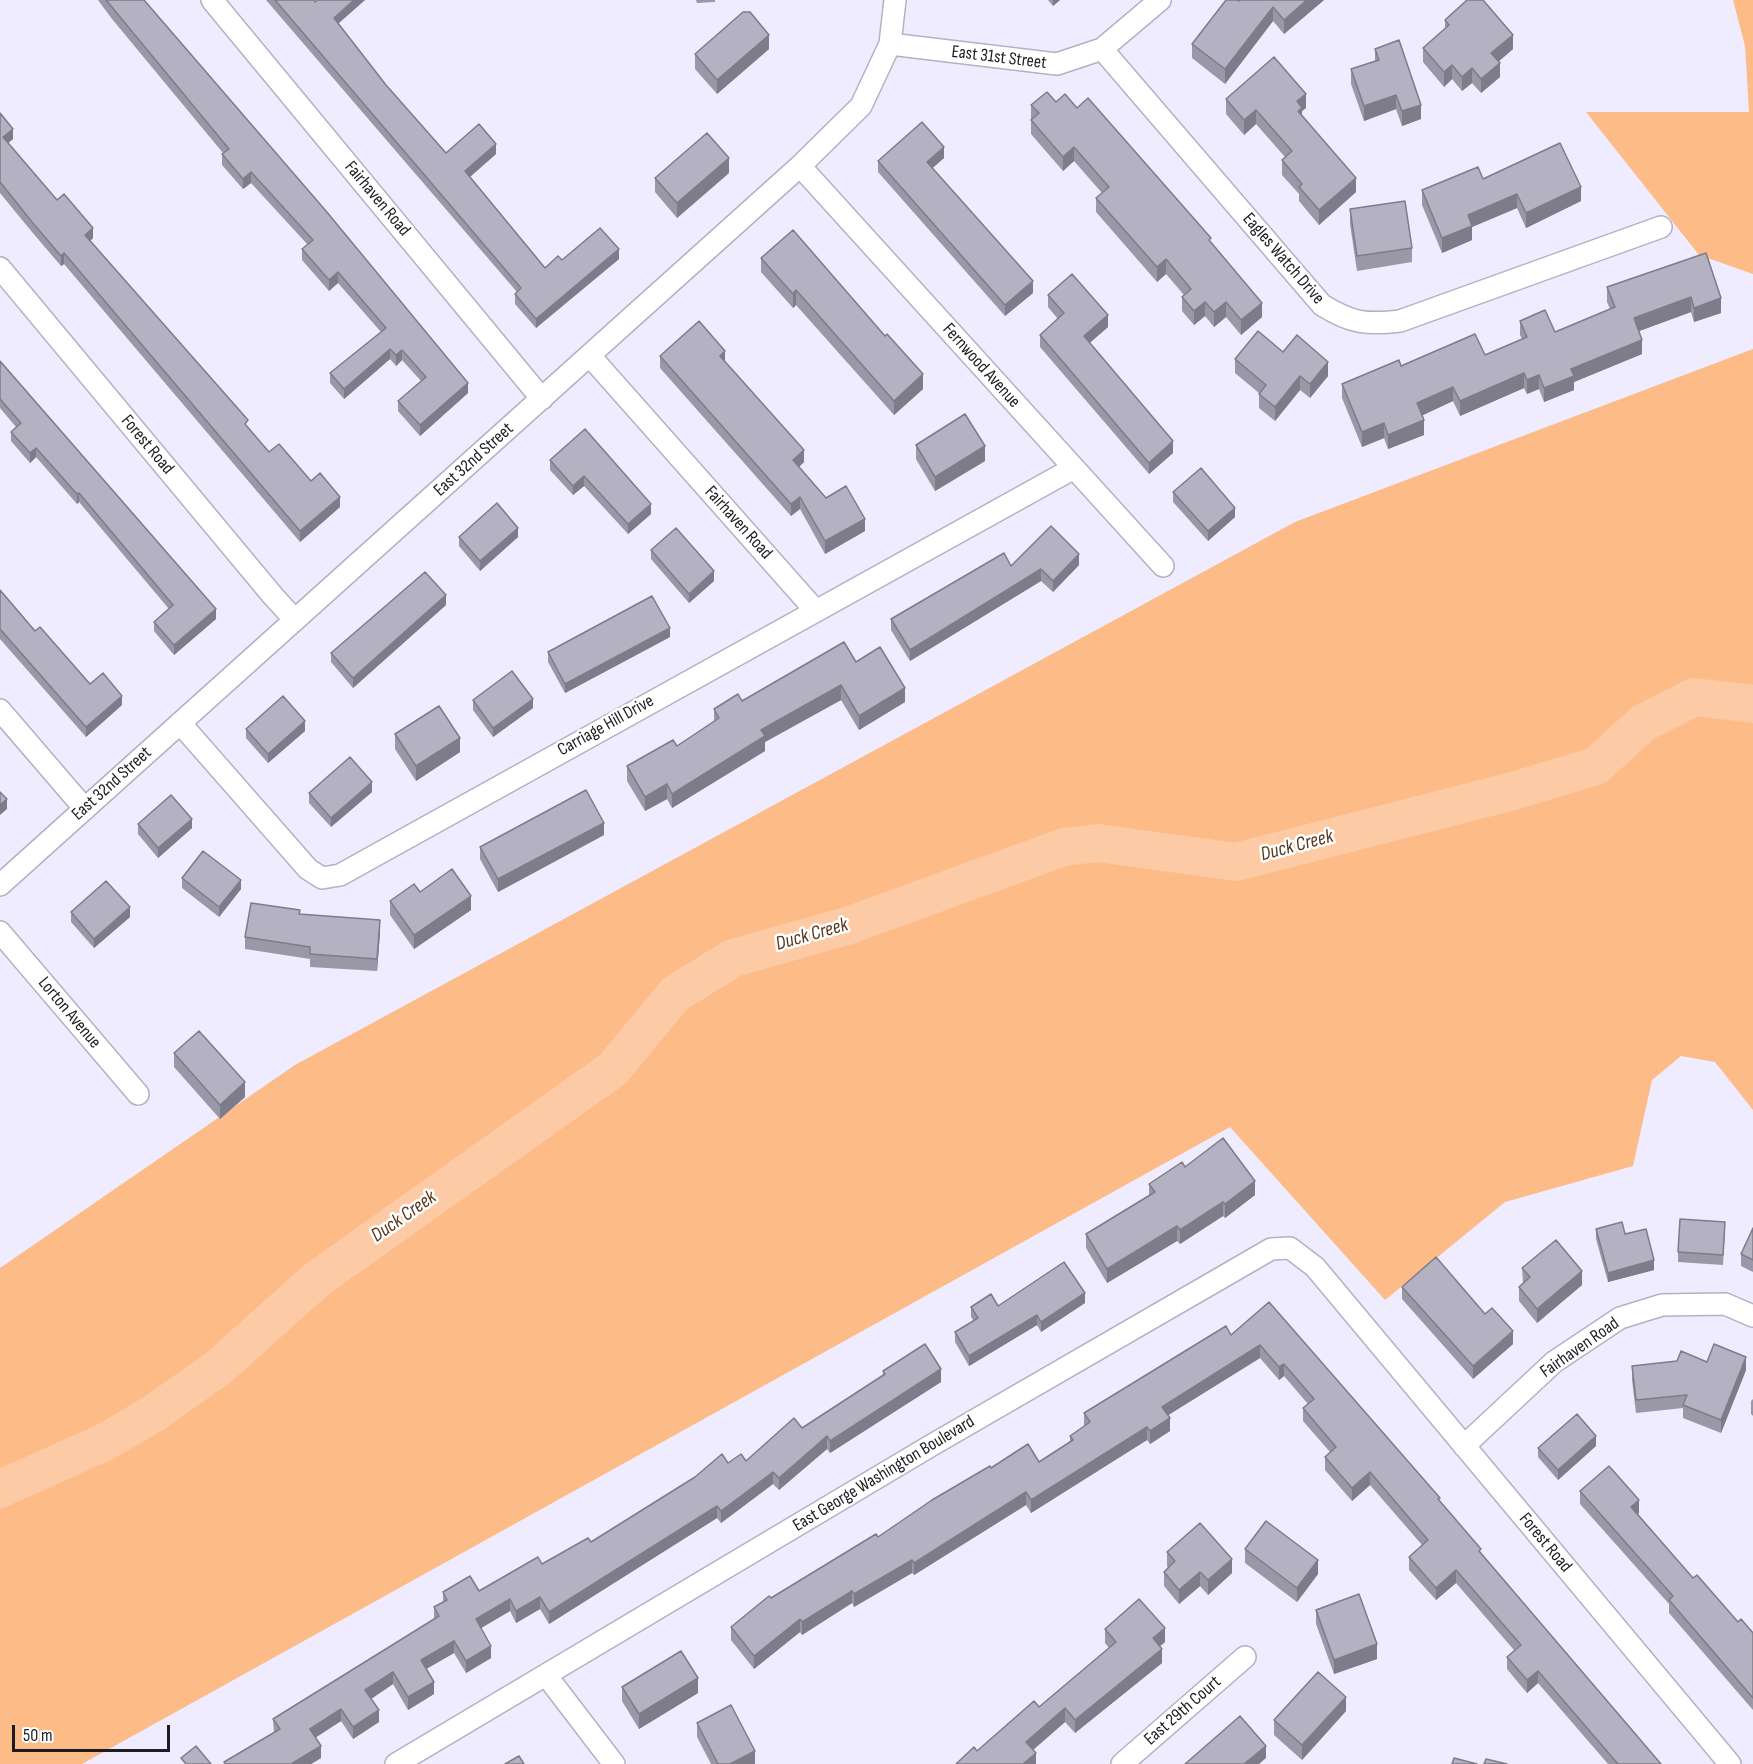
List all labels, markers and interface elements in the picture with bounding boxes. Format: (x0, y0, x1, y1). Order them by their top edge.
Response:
street label: East 31st Street (950, 41, 1048, 75)
street label: Fairhaven Road (339, 157, 415, 241)
street label: Eagles Watch Drive (1237, 209, 1329, 309)
street label: Fernwood Avenue (938, 319, 1024, 413)
street label: Forest Road (116, 411, 178, 479)
street label: East 32nd Street (430, 419, 518, 501)
street label: Fairhaven Road (700, 482, 776, 564)
street label: Carriage Hill Drive (554, 691, 658, 761)
street label: East 32nd Street (68, 743, 156, 825)
water label: Duck Creek (1258, 825, 1336, 867)
water label: Duck Creek (773, 913, 851, 957)
street label: Lorton Avenue (33, 973, 105, 1053)
water label: Duck Creek (367, 1186, 441, 1248)
street label: Fairhaven Road (1537, 1313, 1623, 1383)
street label: East George Washington Boulevard (789, 1411, 979, 1537)
street label: Forest Road (1514, 1509, 1576, 1577)
street label: East 29th Court (1140, 1672, 1226, 1750)
scale bar (15, 1713, 172, 1751)
text: 50 m (23, 1725, 53, 1746)

